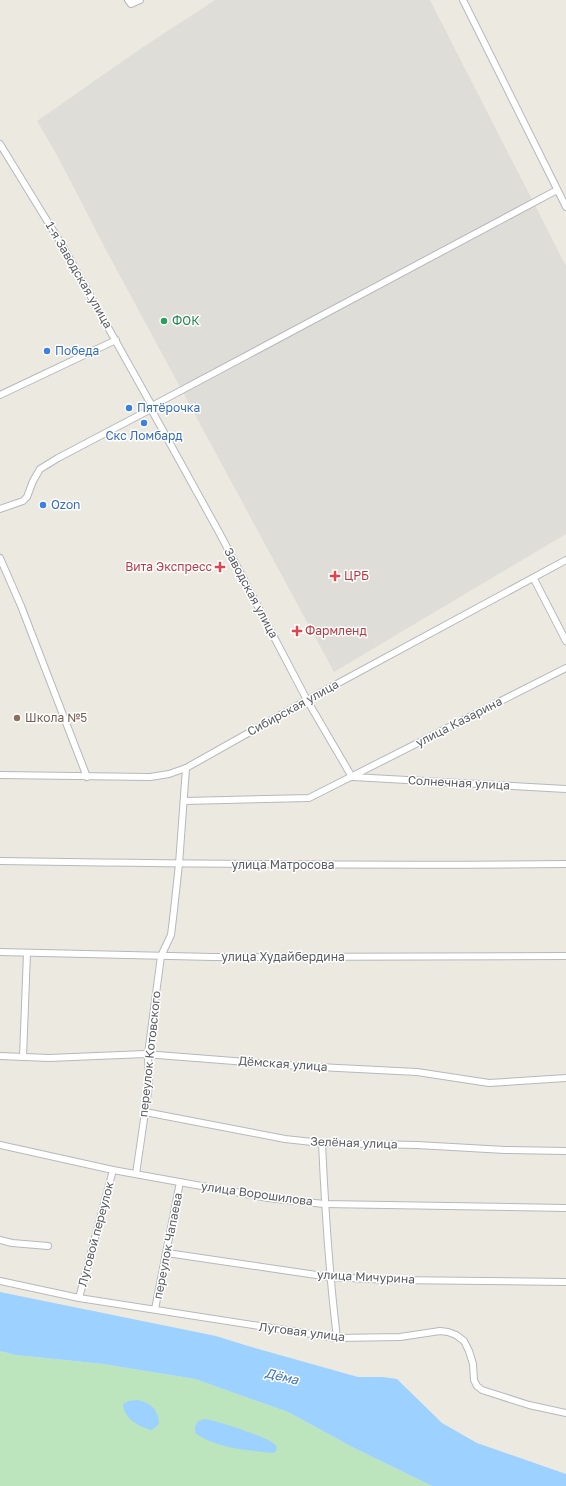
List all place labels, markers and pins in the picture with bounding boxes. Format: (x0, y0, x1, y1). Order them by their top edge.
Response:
place label: ФОК (172, 313, 200, 328)
marker: ФОК (159, 316, 169, 326)
place label: Победа (55, 343, 99, 358)
marker: Победа (42, 346, 52, 356)
place label: Пятёрочка (137, 400, 200, 415)
marker: Пятёрочка (124, 403, 134, 413)
marker: Скс Ломбард (139, 418, 149, 428)
place label: Скс Ломбард (105, 428, 183, 443)
place label: Ozon (51, 497, 80, 512)
marker: Ozon (38, 500, 48, 510)
place label: Вита Экспресс (125, 559, 212, 574)
marker: Вита Экспресс (215, 562, 225, 572)
place label: ЦРБ (344, 568, 369, 583)
marker: ЦРБ (329, 570, 341, 582)
place label: Фармленд (305, 623, 367, 638)
marker: Фармленд (292, 626, 302, 636)
place label: Школа №5 (25, 710, 87, 725)
marker: Школа №5 (12, 713, 22, 723)

